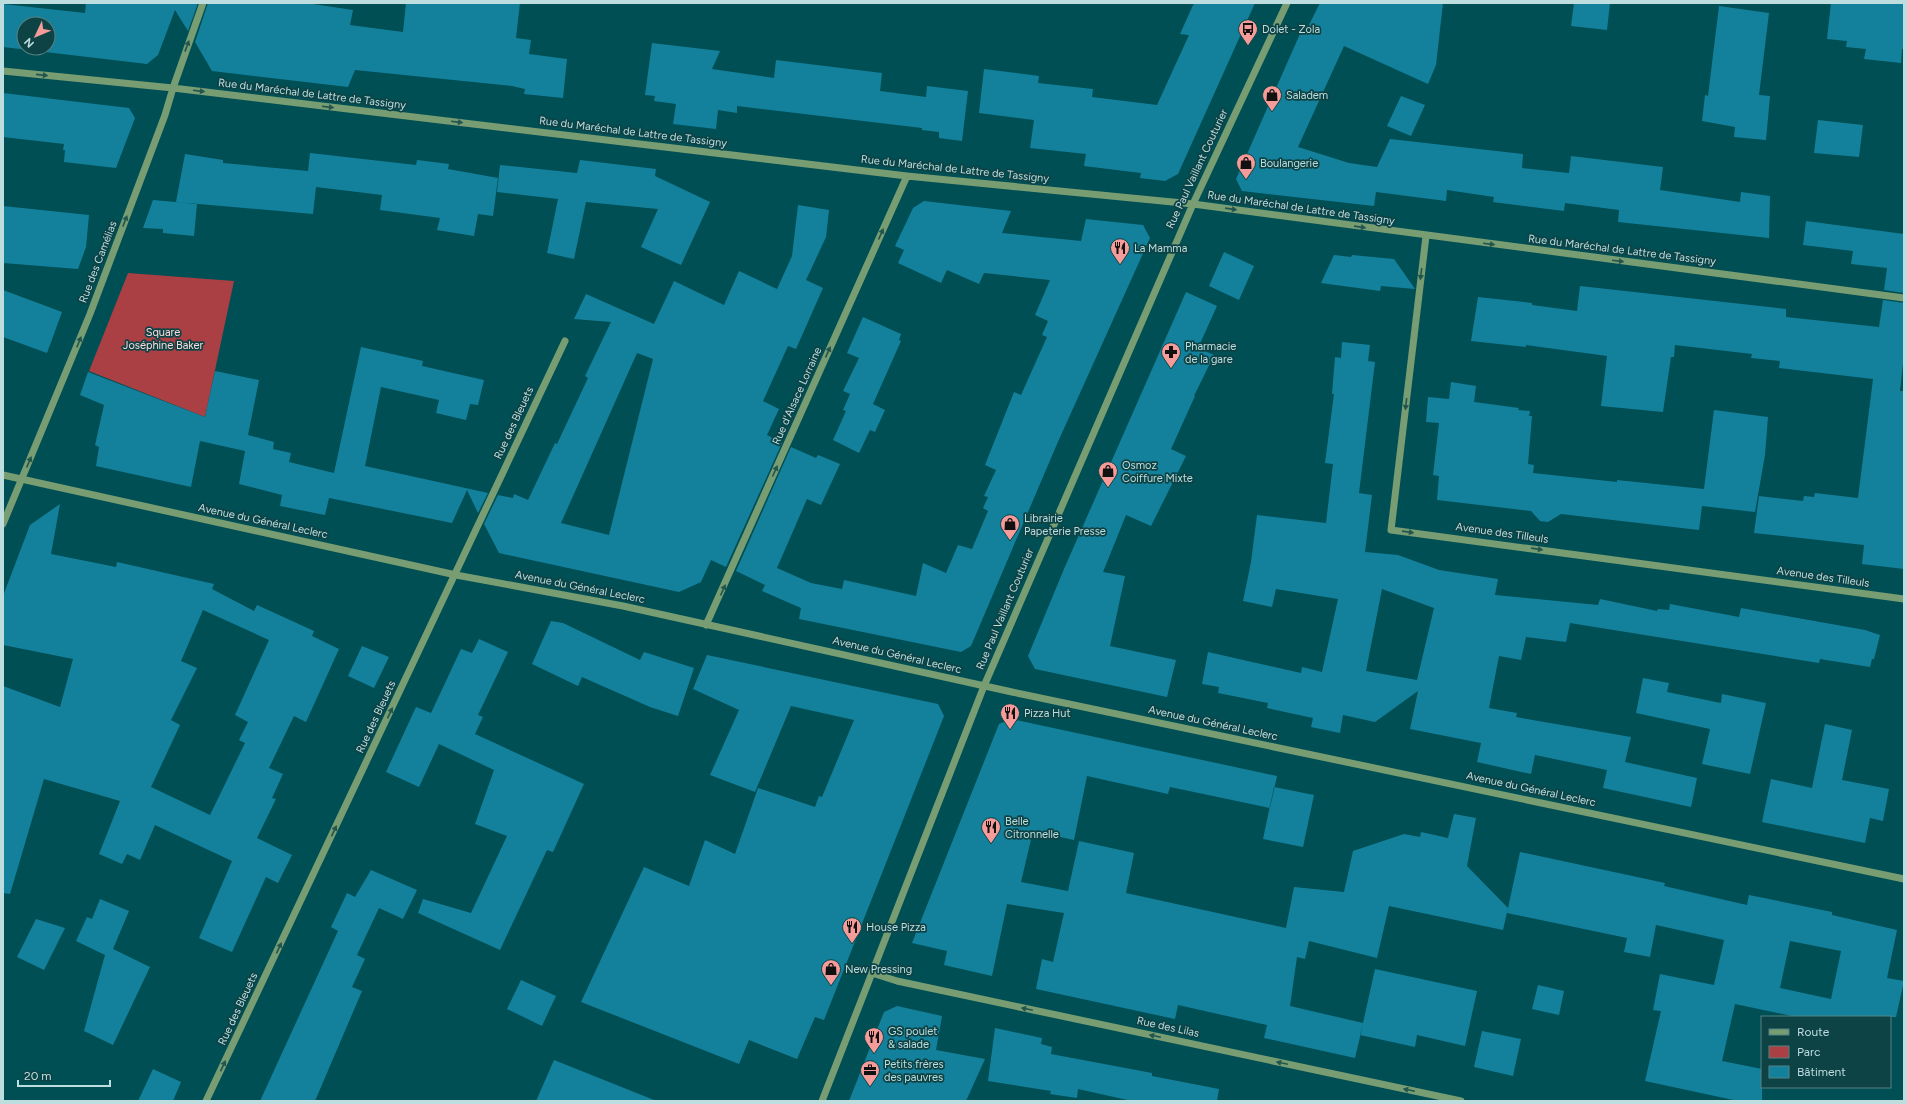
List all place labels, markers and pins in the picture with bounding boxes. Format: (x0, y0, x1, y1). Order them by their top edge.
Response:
bus stop icon: Dolet - Zola (1237, 18, 1259, 46)
place label: Dolet - Zola (1262, 23, 1320, 36)
shop icon: Saladem (1261, 84, 1283, 112)
place label: Saladem (1286, 89, 1328, 102)
shop icon: Boulangerie (1235, 152, 1257, 180)
place label: Boulangerie (1260, 157, 1318, 170)
restaurant icon: La Mamma (1109, 237, 1131, 265)
place label: La Mamma (1134, 242, 1187, 255)
place label: Pharmacie de la gare (1185, 340, 1236, 366)
pharmacy icon: Pharmacie de la gare (1160, 341, 1182, 369)
place label: Osmoz Coiffure Mixte (1122, 459, 1193, 485)
shop icon: Osmoz Coiffure Mixte (1097, 460, 1119, 488)
place label: Librairie Papeterie Presse (1024, 512, 1106, 538)
shop icon: Librairie Papeterie Presse (999, 513, 1021, 541)
restaurant icon: Pizza Hut (999, 702, 1021, 730)
place label: Pizza Hut (1024, 707, 1071, 720)
place label: Belle Citronnelle (1005, 815, 1059, 841)
restaurant icon: Belle Citronnelle (980, 816, 1002, 844)
restaurant icon: House Pizza (841, 916, 863, 944)
place label: House Pizza (866, 921, 926, 934)
shop icon: New Pressing (820, 958, 842, 986)
place label: New Pressing (845, 963, 912, 976)
place label: GS poulet & salade (888, 1025, 937, 1051)
restaurant icon: GS poulet & salade (863, 1026, 885, 1054)
place label: Petits frères des pauvres (884, 1058, 944, 1084)
office icon: Petits frères des pauvres (859, 1059, 881, 1087)

